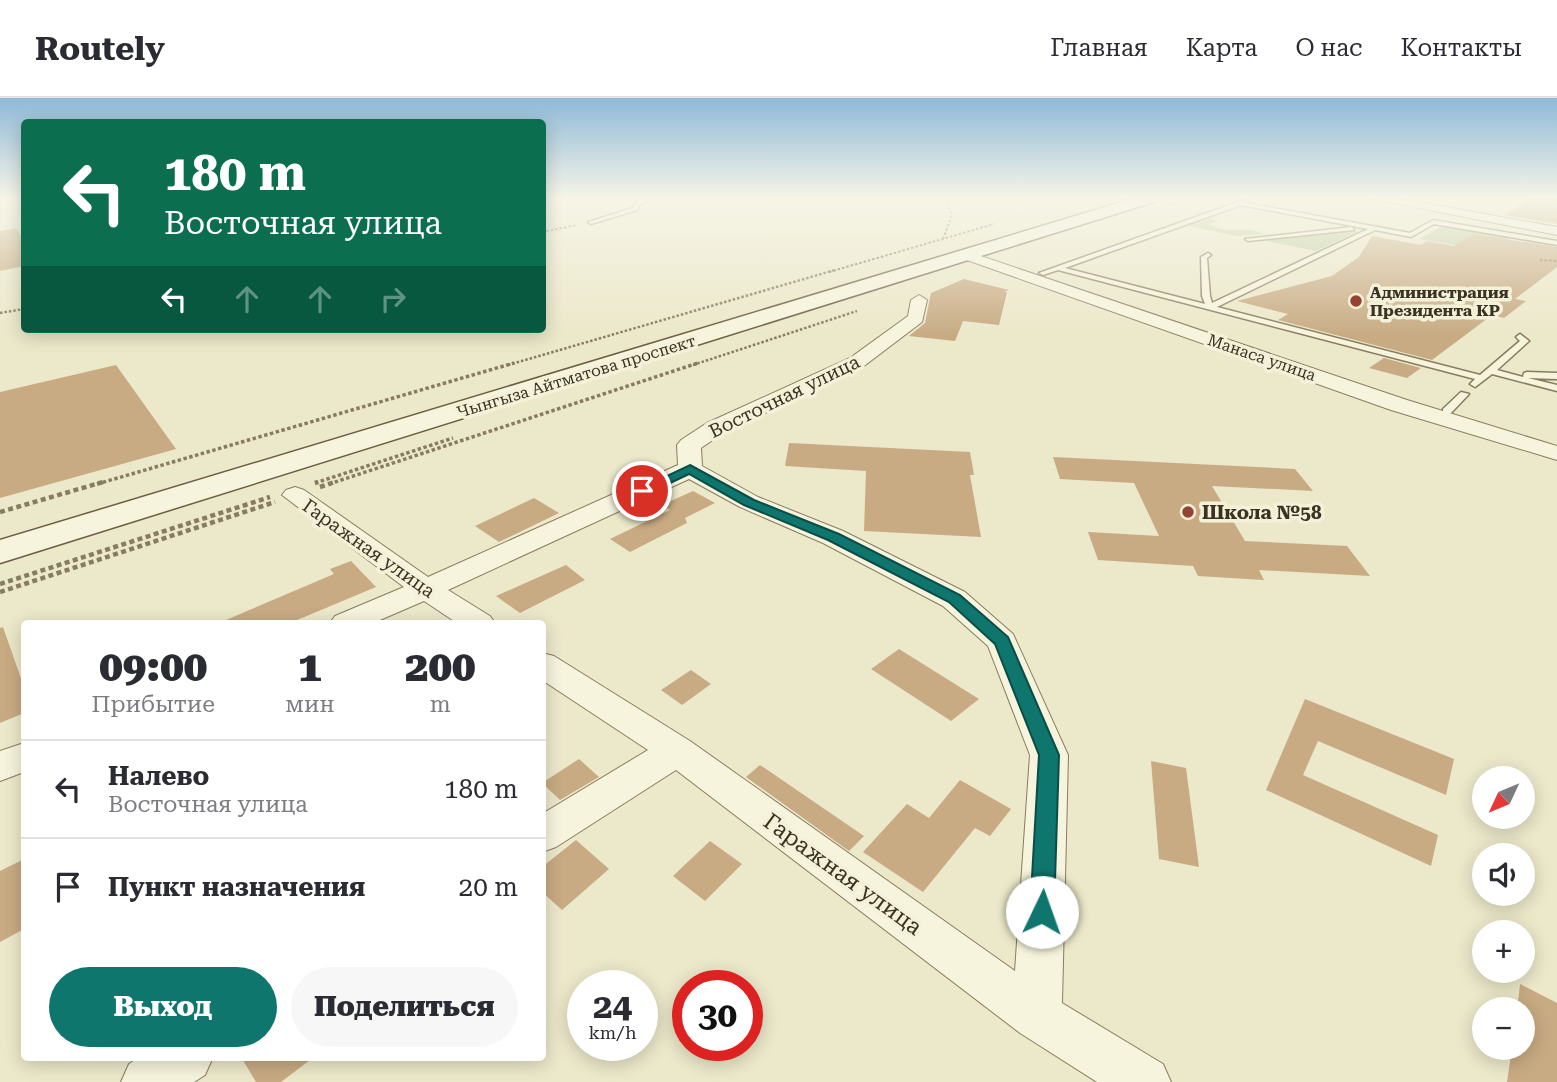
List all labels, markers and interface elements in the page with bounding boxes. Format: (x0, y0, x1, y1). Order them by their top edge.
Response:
text: Routely (35, 29, 165, 68)
text: Главная (1050, 34, 1148, 62)
text: Карта (1186, 34, 1257, 62)
text: О нас (1295, 34, 1362, 62)
text: Контакты (1400, 34, 1522, 62)
text: 180 m (164, 145, 306, 202)
icon: left (49, 147, 140, 238)
text: Восточная улица (164, 204, 442, 242)
icon: left (155, 280, 193, 318)
icon: ahead (228, 280, 266, 318)
icon: ahead (301, 280, 339, 318)
icon: right (374, 280, 412, 318)
place label: Администрация Президента КР (1370, 283, 1509, 320)
marker: Администрация Президента КР (1348, 293, 1364, 309)
street label: Манаса улица (1205, 330, 1319, 385)
street label: Чынгыза Айтматова проспект (454, 331, 698, 422)
street label: Восточная улица (705, 350, 864, 443)
pin (612, 461, 672, 521)
icon: arrive (623, 472, 661, 510)
street label: Гаражная улица (298, 494, 440, 603)
place label: Школа №58 (1202, 501, 1322, 524)
marker: Школа №58 (1180, 504, 1196, 520)
text: 09:00 (99, 642, 207, 691)
text: 1 (298, 642, 322, 691)
text: 200 (405, 642, 475, 691)
text: Прибытие (92, 691, 215, 718)
text: мин (285, 691, 334, 718)
text: m (430, 691, 451, 718)
text: Налево (108, 761, 209, 791)
north arrow (1472, 766, 1535, 830)
map controls (1472, 766, 1535, 1060)
icon: left (49, 770, 87, 808)
text: 180 m (444, 774, 518, 804)
text: Восточная улица (108, 791, 308, 818)
street label: Гаражная улица (758, 808, 928, 941)
button: sound (1472, 843, 1535, 906)
icon: arrive (49, 868, 87, 906)
text: Пункт назначения (108, 872, 365, 902)
text: 20 m (459, 872, 518, 902)
position arrow (1005, 875, 1079, 949)
button: + (1472, 920, 1535, 983)
button: Выход (49, 967, 277, 1047)
button: Поделиться (291, 967, 518, 1047)
speed limit sign: 30 (672, 970, 763, 1061)
text: 24 (593, 986, 632, 1027)
button: − (1472, 997, 1535, 1060)
text: km/h (588, 1022, 637, 1043)

